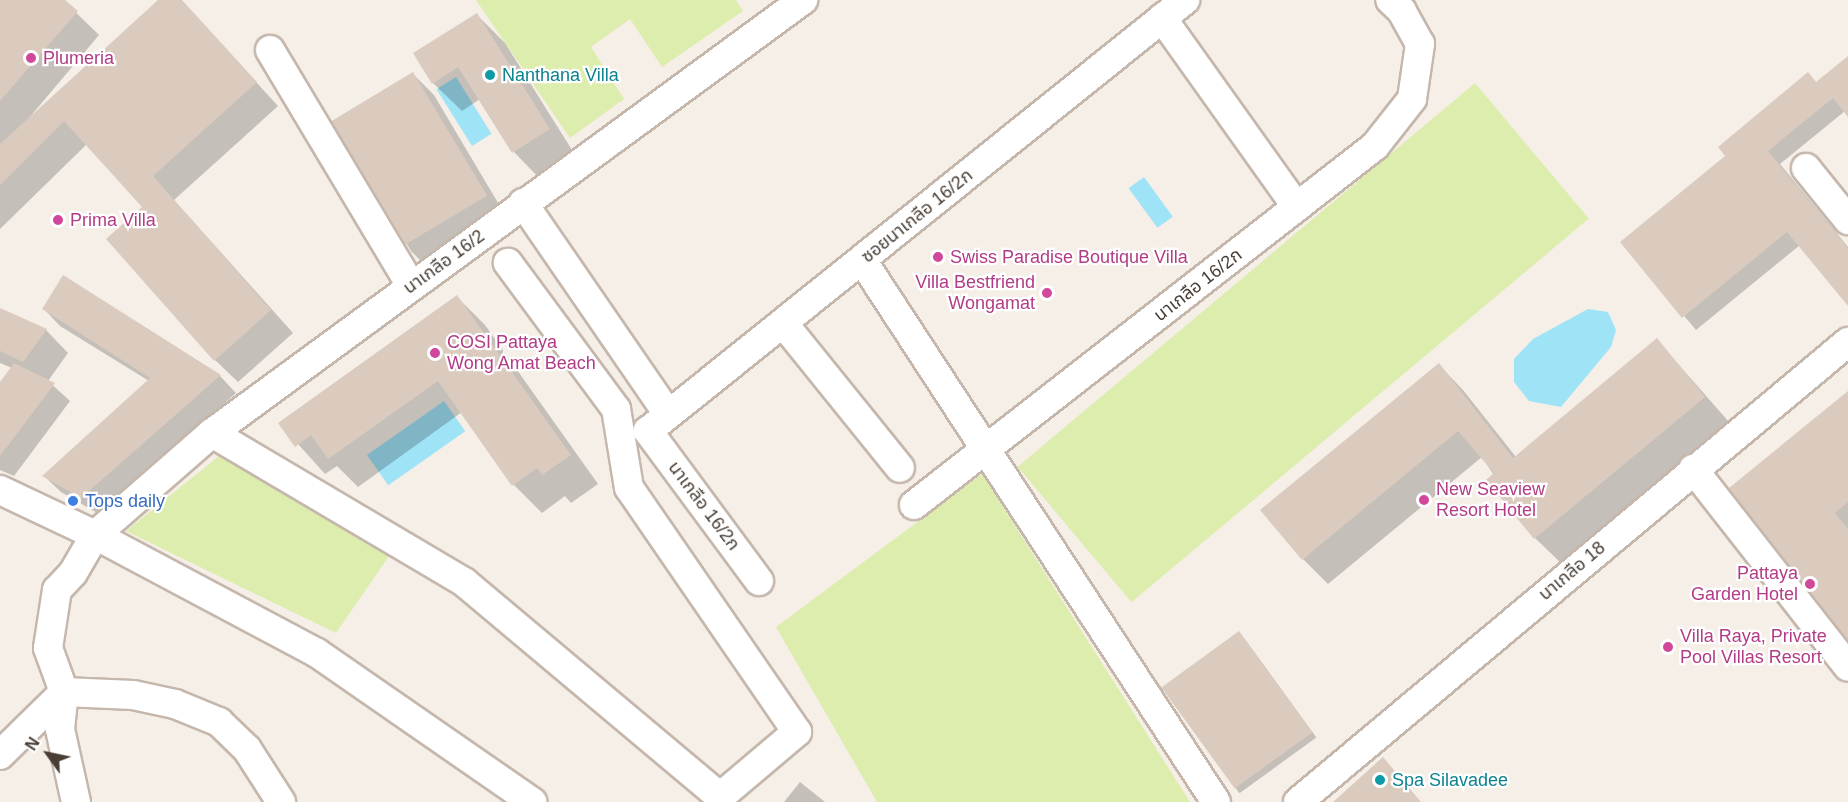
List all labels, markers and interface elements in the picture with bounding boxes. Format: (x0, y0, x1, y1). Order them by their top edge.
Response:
place label: Plumeria (43, 47, 114, 69)
marker: Plumeria (24, 51, 38, 65)
place label: Nanthana Villa (502, 64, 619, 86)
marker: Nanthana Villa (483, 68, 497, 82)
street label: ซอยนาเกลือ 16/2ก (857, 165, 977, 267)
place label: Prima Villa (70, 209, 156, 231)
marker: Prima Villa (51, 213, 65, 227)
street label: นาเกลือ 16/2 (399, 225, 489, 299)
street label: นาเกลือ 16/2ก (1150, 244, 1246, 326)
place label: Swiss Paradise Boutique Villa (950, 246, 1188, 268)
marker: Swiss Paradise Boutique Villa (931, 250, 945, 264)
place label: Villa Bestfriend Wongamat (915, 272, 1035, 314)
marker: Villa Bestfriend Wongamat (1040, 286, 1054, 300)
place label: COSI Pattaya Wong Amat Beach (447, 332, 597, 374)
marker: COSI Pattaya Wong Amat Beach (428, 346, 442, 360)
street label: นาเกลือ 16/2ก (664, 457, 744, 555)
place label: New Seaview Resort Hotel (1436, 479, 1545, 522)
place label: Tops daily (85, 490, 165, 512)
marker: New Seaview Resort Hotel (1417, 493, 1431, 507)
marker: Tops daily (66, 494, 80, 508)
street label: นาเกลือ 18 (1534, 537, 1610, 605)
place label: Pattaya Garden Hotel (1691, 563, 1798, 606)
marker: Pattaya Garden Hotel (1803, 577, 1817, 591)
place label: Villa Raya, Private Pool Villas Resort (1680, 626, 1827, 668)
marker: Villa Raya, Private Pool Villas Resort (1661, 640, 1675, 654)
north arrow (18, 724, 78, 784)
text: N (22, 734, 43, 753)
place label: Spa Silavadee (1392, 769, 1508, 791)
marker: Spa Silavadee (1373, 773, 1387, 787)

